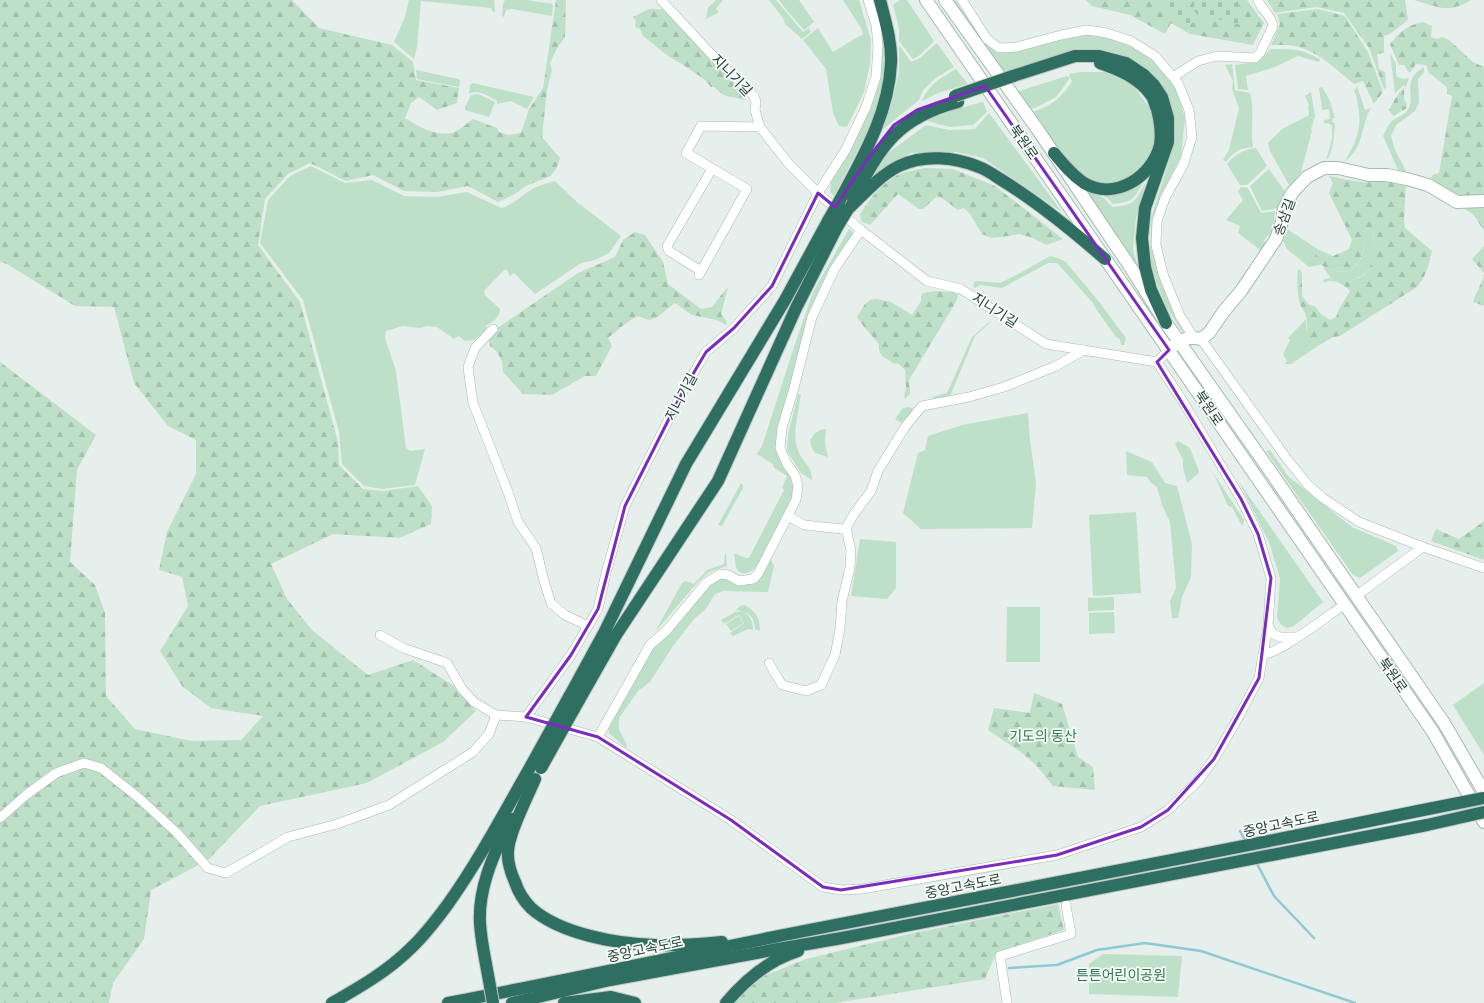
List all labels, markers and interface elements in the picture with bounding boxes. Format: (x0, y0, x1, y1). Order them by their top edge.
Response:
street label: 지니기길 (708, 50, 756, 100)
street label: 북원로 (1006, 121, 1043, 163)
street label: 송삼길 (1269, 196, 1299, 238)
street label: 지니기길 (968, 288, 1022, 332)
street label: 지니기길 (661, 370, 701, 424)
street label: 북원로 (1191, 387, 1227, 429)
street label: 북원로 (1375, 654, 1412, 696)
park label: 기도의 동산 (1009, 727, 1077, 745)
street label: 중앙고속도로 (1241, 807, 1321, 841)
street label: 중앙고속도로 (923, 870, 1003, 902)
street label: 중앙고속도로 (605, 932, 685, 966)
park label: 튼튼어린이공원 (1076, 966, 1166, 984)

